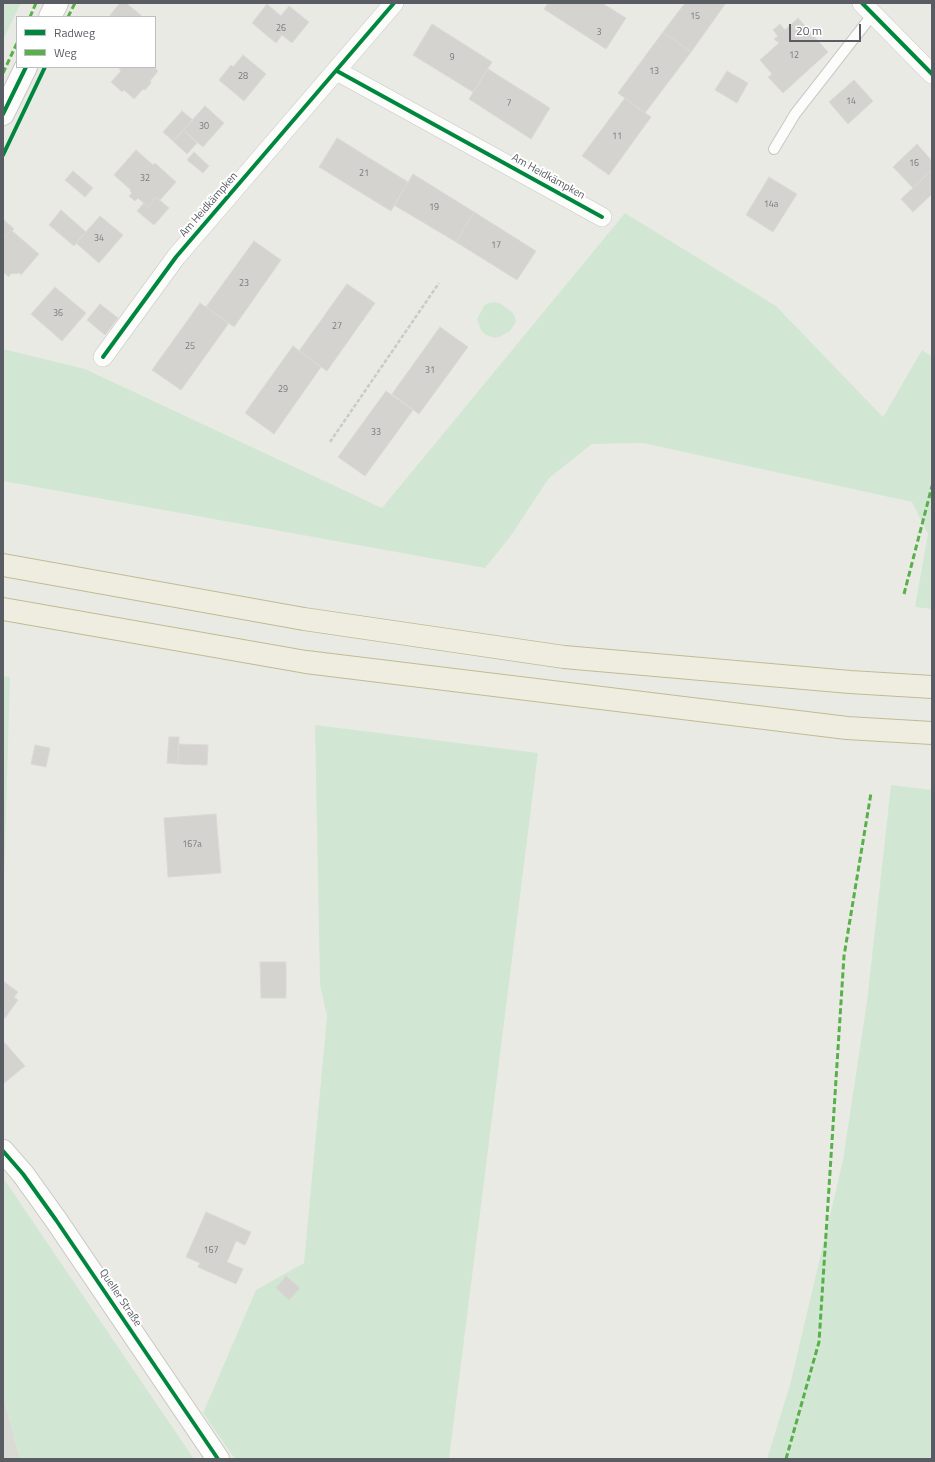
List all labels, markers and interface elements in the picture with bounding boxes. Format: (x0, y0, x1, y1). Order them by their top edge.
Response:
house number: 15 (690, 12, 700, 22)
legend (16, 16, 156, 68)
scale bar (791, 16, 863, 42)
text: 20 m (796, 21, 822, 40)
text: Radweg (54, 23, 95, 42)
house number: 26 (276, 24, 286, 34)
house number: 3 (596, 28, 602, 38)
text: Weg (54, 43, 77, 62)
house number: 12 (789, 51, 799, 61)
house number: 9 (449, 53, 455, 63)
house number: 13 (649, 67, 659, 77)
house number: 28 (238, 72, 248, 82)
house number: 14 (846, 97, 856, 107)
house number: 7 (506, 99, 512, 109)
house number: 30 (199, 122, 209, 132)
house number: 11 (612, 132, 622, 142)
street label: Am Heidkämpken (509, 151, 587, 203)
house number: 16 (909, 159, 919, 169)
house number: 21 (359, 169, 369, 179)
street label: Am Heidkämpken (177, 170, 241, 240)
house number: 32 (140, 174, 150, 184)
house number: 14a (764, 200, 778, 210)
house number: 19 (429, 203, 439, 213)
house number: 34 (94, 234, 104, 244)
house number: 17 (491, 241, 501, 251)
house number: 23 (239, 279, 249, 289)
house number: 36 (53, 309, 63, 319)
house number: 27 (332, 322, 342, 332)
house number: 25 (185, 342, 195, 352)
house number: 31 (425, 366, 435, 376)
house number: 29 (278, 385, 288, 395)
house number: 33 (371, 428, 381, 438)
house number: 167a (182, 840, 202, 850)
house number: 167 (203, 1246, 219, 1256)
street label: Queller Straße (96, 1267, 144, 1329)

